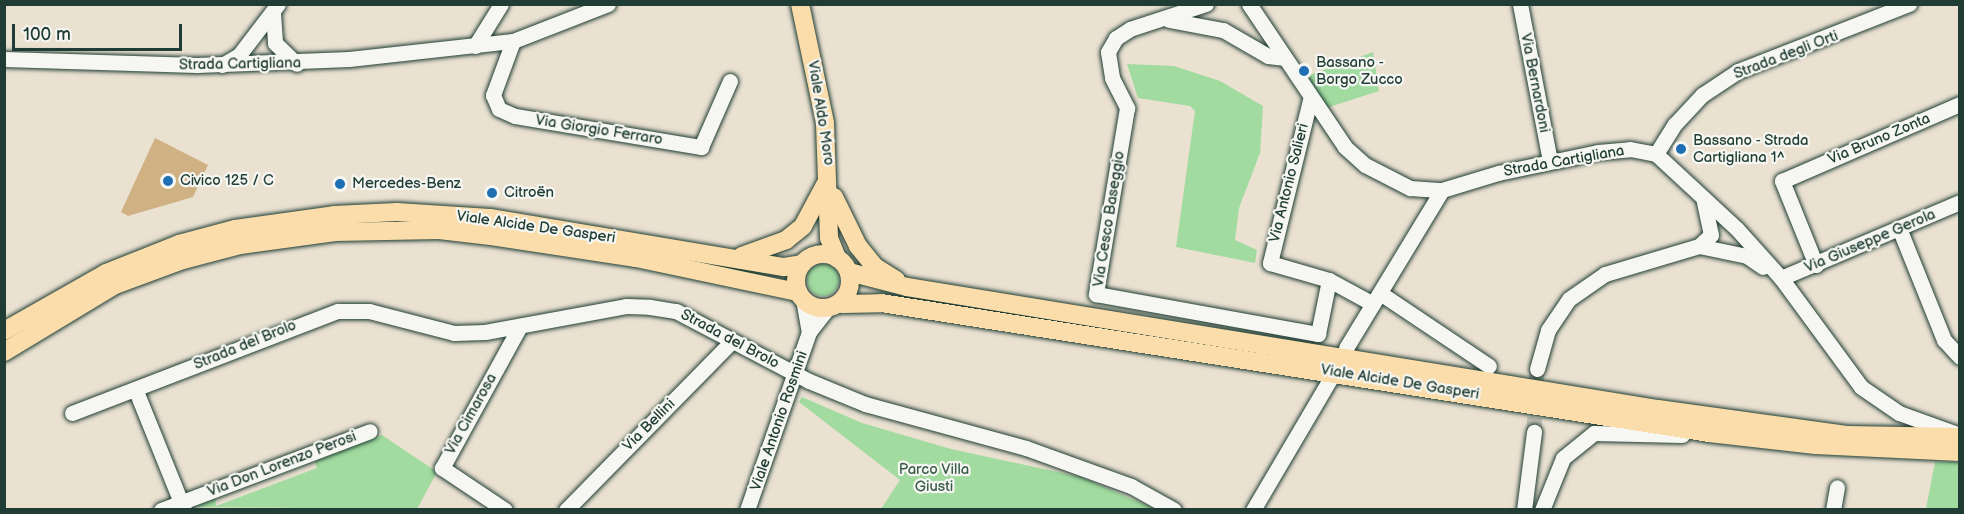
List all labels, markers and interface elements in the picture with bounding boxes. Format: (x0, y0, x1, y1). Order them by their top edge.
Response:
scale bar (15, 12, 184, 50)
text: 100 m (23, 24, 71, 45)
street label: Strada degli Orti (1731, 27, 1841, 83)
street label: Via Bernardoni (1517, 32, 1553, 134)
place label: Bassano - Borgo Zucco (1316, 53, 1403, 88)
street label: Strada Cartigliana (179, 54, 301, 74)
street label: Viale Aldo Moro (804, 59, 838, 167)
marker: Bassano - Borgo Zucco (1297, 64, 1311, 78)
street label: Via Bruno Zonta (1825, 109, 1933, 169)
street label: Via Giorgio Ferraro (534, 111, 664, 149)
street label: Via Antonio Salieri (1265, 121, 1313, 245)
place label: Bassano - Strada Cartigliana 1^ (1693, 131, 1810, 166)
street label: Strada Cartigliana (1502, 142, 1626, 180)
marker: Bassano - Strada Cartigliana 1^ (1674, 142, 1688, 156)
street label: Via Cesco Baseggio (1089, 150, 1129, 288)
place label: Civico 125 / C (180, 172, 274, 190)
marker: Civico 125 / C (161, 174, 175, 188)
place label: Mercedes-Benz (352, 175, 461, 193)
marker: Mercedes-Benz (333, 177, 347, 191)
place label: Citroën (504, 184, 554, 202)
marker: Citroën (485, 186, 499, 200)
street label: Via Giuseppe Gerola (1802, 205, 1938, 277)
street label: Viale Alcide De Gasperi (455, 207, 617, 247)
street label: Strada del Brolo (678, 305, 782, 373)
street label: Strada del Brolo (191, 316, 299, 374)
street label: Viale Antonio Rosmini (747, 349, 811, 493)
street label: Viale Alcide De Gasperi (1319, 361, 1481, 403)
street label: Via Cimarosa (441, 370, 501, 458)
street label: Via Bellini (619, 395, 679, 455)
street label: Via Don Lorenzo Perosi (205, 427, 359, 501)
park label: Parco Villa Giusti (899, 460, 969, 495)

